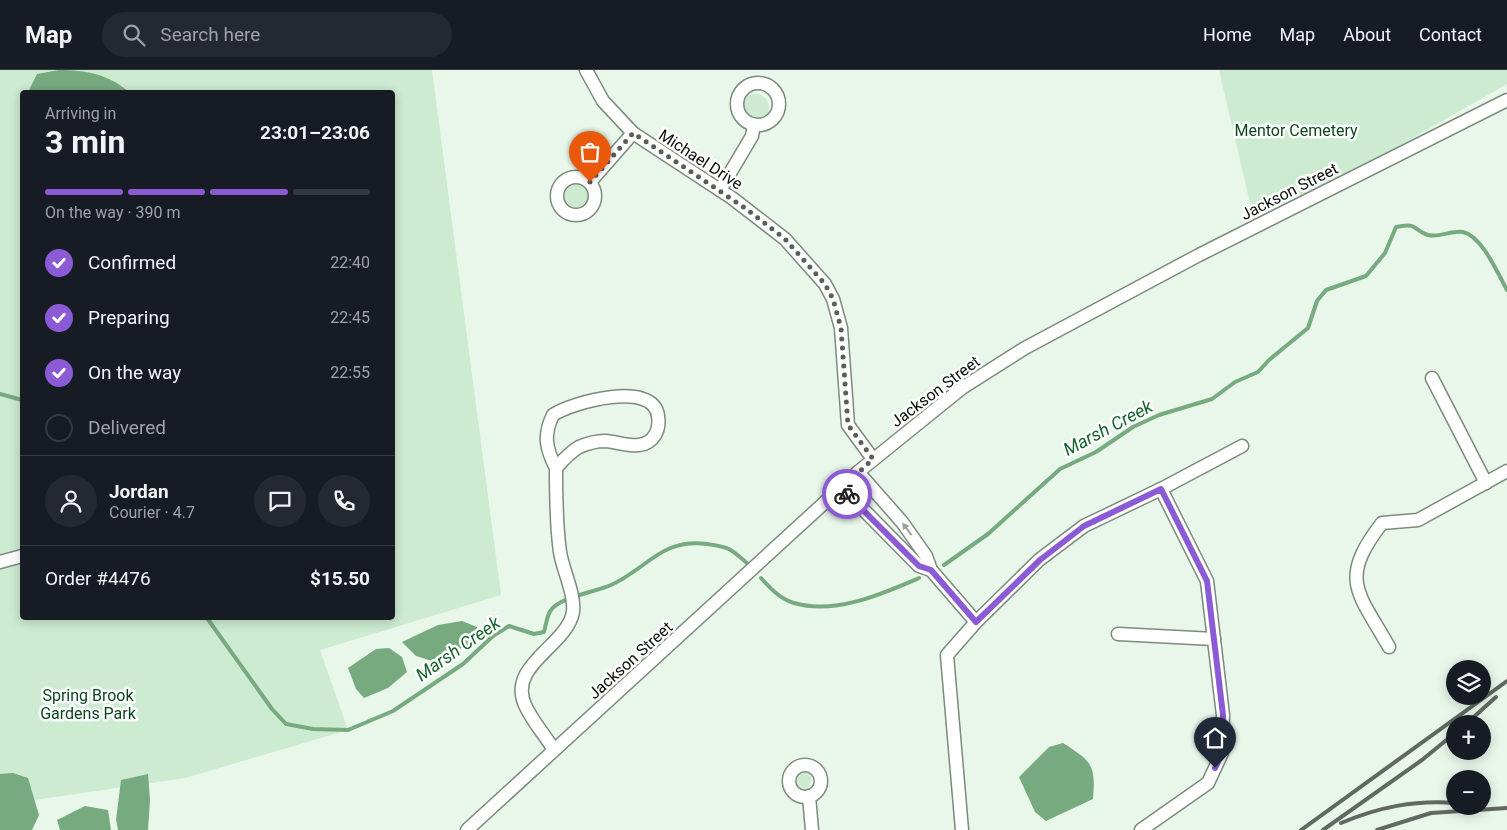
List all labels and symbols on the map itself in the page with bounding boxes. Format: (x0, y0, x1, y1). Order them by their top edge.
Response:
park label: Mentor Cemetery (1234, 121, 1358, 140)
street label: Michael Drive (655, 125, 746, 194)
pin (569, 131, 611, 182)
street label: Jackson Street (1238, 159, 1341, 224)
street label: Jackson Street (887, 352, 984, 431)
water label: Marsh Creek (1059, 395, 1157, 460)
courier (822, 469, 872, 519)
one-way arrow (902, 522, 912, 536)
water label: Marsh Creek (411, 611, 505, 685)
street label: Jackson Street (584, 618, 676, 703)
park label: Spring Brook Gardens Park (40, 686, 137, 723)
pin (1194, 717, 1236, 768)

